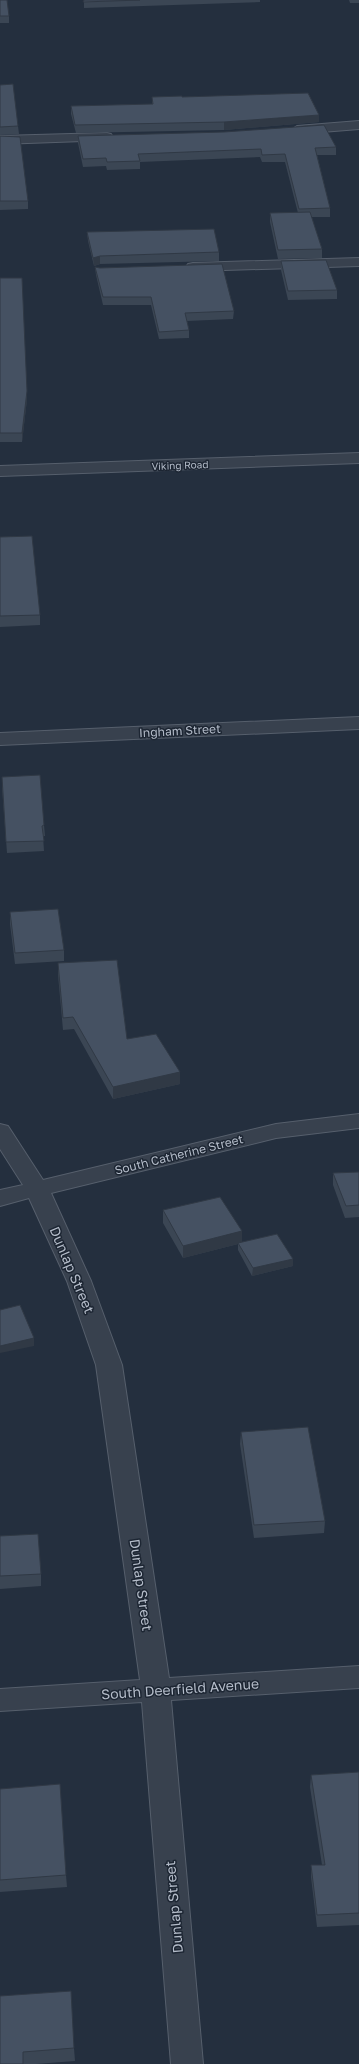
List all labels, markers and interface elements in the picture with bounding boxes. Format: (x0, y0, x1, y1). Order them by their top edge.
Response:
street label: Viking Road (151, 458, 209, 472)
street label: Ingham Street (139, 721, 221, 740)
street label: South Catherine Street (113, 1131, 245, 1178)
street label: Dunlap Street (47, 1224, 98, 1316)
street label: Dunlap Street (127, 1538, 156, 1632)
street label: South Deerfield Avenue (100, 1675, 259, 1702)
street label: Dunlap Street (161, 1860, 186, 1954)

